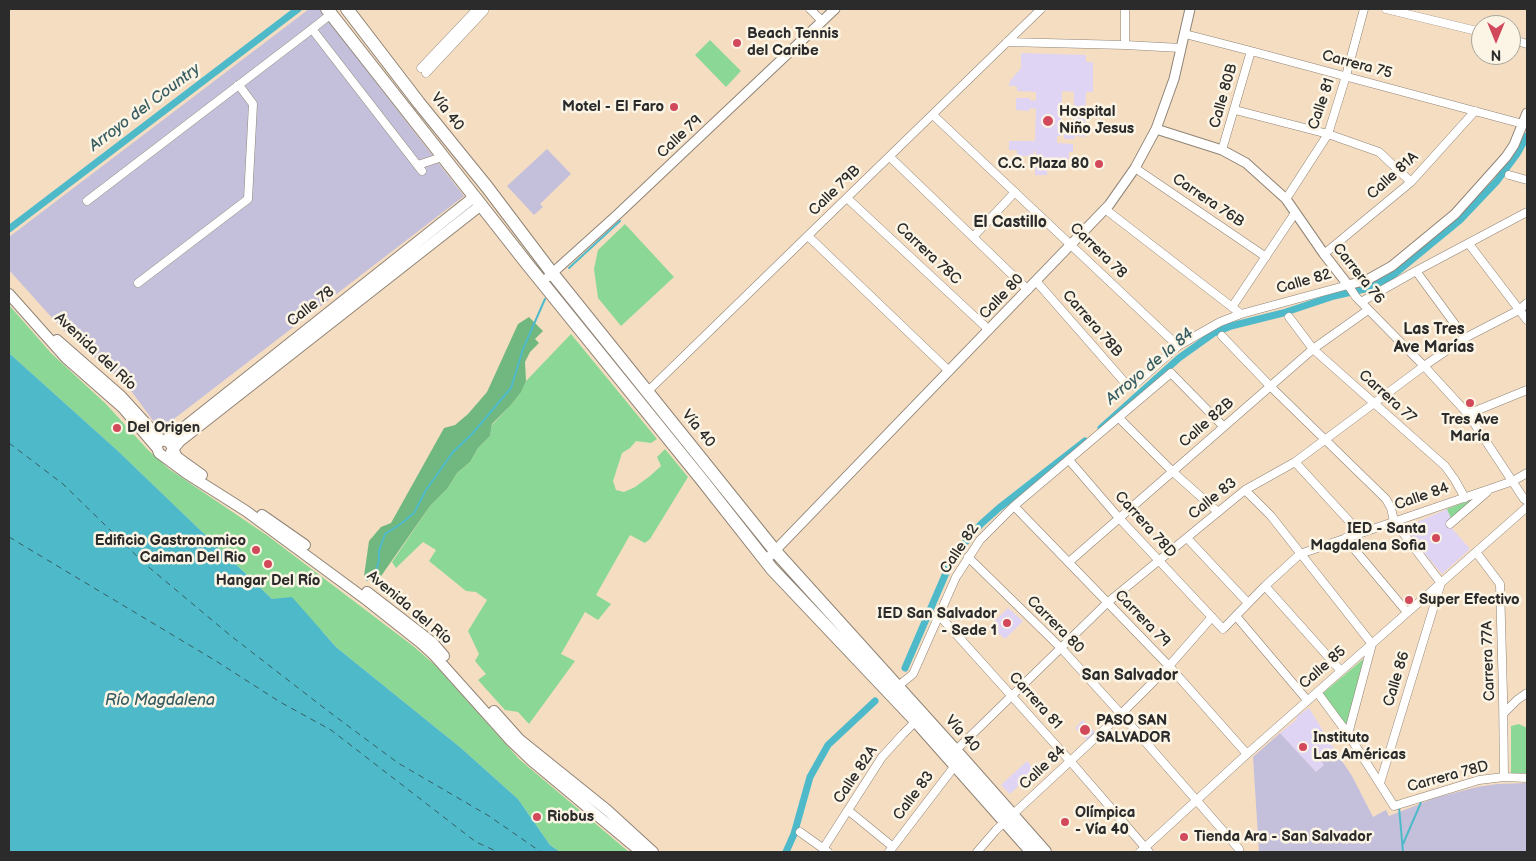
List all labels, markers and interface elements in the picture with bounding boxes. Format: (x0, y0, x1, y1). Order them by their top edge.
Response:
north arrow (1471, 15, 1521, 65)
place label: Beach Tennis del Caribe (747, 25, 839, 60)
marker: Beach Tennis del Caribe (731, 37, 743, 49)
text: N (1491, 46, 1501, 63)
street label: Carrera 75 (1320, 47, 1394, 83)
water label: Arroyo del Country (86, 60, 204, 156)
street label: Calle 80B (1206, 62, 1242, 130)
street label: Calle 81 (1305, 76, 1339, 132)
street label: Vía 40 (427, 89, 467, 135)
place label: Motel - El Faro (562, 98, 664, 116)
marker: Motel - El Faro (668, 101, 680, 113)
place label: Hospital Niño Jesus (1059, 103, 1134, 138)
street label: Calle 79 (654, 112, 706, 162)
marker: Hospital Niño Jesus (1041, 114, 1055, 128)
street label: Calle 81A (1364, 148, 1422, 204)
place label: C.C. Plaza 80 (998, 155, 1089, 173)
marker: C.C. Plaza 80 (1093, 158, 1105, 170)
street label: Calle 79B (805, 162, 865, 220)
street label: Carrera 76B (1169, 170, 1247, 232)
district label: El Castillo (973, 213, 1047, 233)
street label: Carrera 78C (892, 219, 964, 289)
street label: Carrera 78 (1066, 219, 1130, 283)
street label: Carrera 76 (1328, 240, 1388, 308)
street label: Calle 82 (1274, 266, 1334, 298)
street label: Calle 80 (976, 271, 1028, 323)
street label: Calle 78 (284, 283, 338, 331)
street label: Carrera 78B (1058, 287, 1126, 361)
street label: Avenida del Río (50, 309, 140, 395)
district label: Las Tres Ave Marías (1394, 320, 1474, 358)
water label: Arroyo de la 84 (1102, 325, 1198, 409)
street label: Carrera 77 (1355, 367, 1419, 427)
street label: Calle 82B (1176, 394, 1238, 452)
marker: Tres Ave María (1464, 397, 1476, 409)
street label: Vía 40 (677, 406, 719, 452)
place label: Tres Ave María (1441, 411, 1499, 446)
place label: Del Origen (127, 419, 200, 437)
marker: Del Origen (111, 422, 123, 434)
street label: Calle 83 (1185, 474, 1241, 524)
street label: Calle 84 (1392, 479, 1452, 515)
street label: Carrera 78D (1110, 488, 1180, 562)
place label: IED - Santa Magdalena Sofia (1310, 520, 1426, 555)
street label: Calle 82 (937, 521, 983, 577)
place label: Edificio Gastronomico Caiman Del Rio (95, 532, 246, 567)
marker: IED - Santa Magdalena Sofia (1430, 532, 1442, 544)
marker: Edificio Gastronomico Caiman Del Rio (250, 544, 262, 556)
marker: Hangar Del Río (262, 558, 274, 570)
street label: Avenida del Río (363, 567, 455, 649)
place label: Hangar Del Río (216, 572, 320, 590)
street label: Carrera 79 (1110, 587, 1174, 651)
place label: Super Efectivo (1419, 591, 1520, 609)
street label: Carrera 80 (1023, 593, 1087, 657)
marker: Super Efectivo (1403, 594, 1415, 606)
place label: IED San Salvador - Sede 1 (877, 605, 997, 640)
marker: IED San Salvador - Sede 1 (1001, 617, 1013, 629)
street label: Carrera 77A (1479, 621, 1499, 701)
street label: Calle 85 (1296, 643, 1350, 693)
street label: Calle 86 (1380, 649, 1414, 709)
district label: San Salvador (1082, 666, 1178, 686)
street label: Carrera 81 (1005, 669, 1065, 733)
water label: Río Magdalena (105, 691, 215, 711)
street label: Vía 40 (941, 712, 983, 756)
place label: PASO SAN SALVADOR (1096, 712, 1171, 747)
marker: PASO SAN SALVADOR (1078, 723, 1092, 737)
place label: Instituto Las Américas (1313, 729, 1406, 764)
marker: Instituto Las Américas (1297, 741, 1309, 753)
street label: Calle 84 (1016, 742, 1070, 794)
street label: Calle 82A (830, 743, 882, 807)
street label: Carrera 78D (1405, 758, 1491, 796)
street label: Calle 83 (890, 768, 938, 824)
place label: Olímpica - Vía 40 (1075, 804, 1135, 839)
place label: Riobus (547, 808, 594, 826)
marker: Riobus (531, 811, 543, 823)
marker: Olímpica - Vía 40 (1059, 816, 1071, 828)
place label: Tienda Ara - San Salvador (1194, 828, 1372, 846)
marker: Tienda Ara - San Salvador (1178, 831, 1190, 843)

